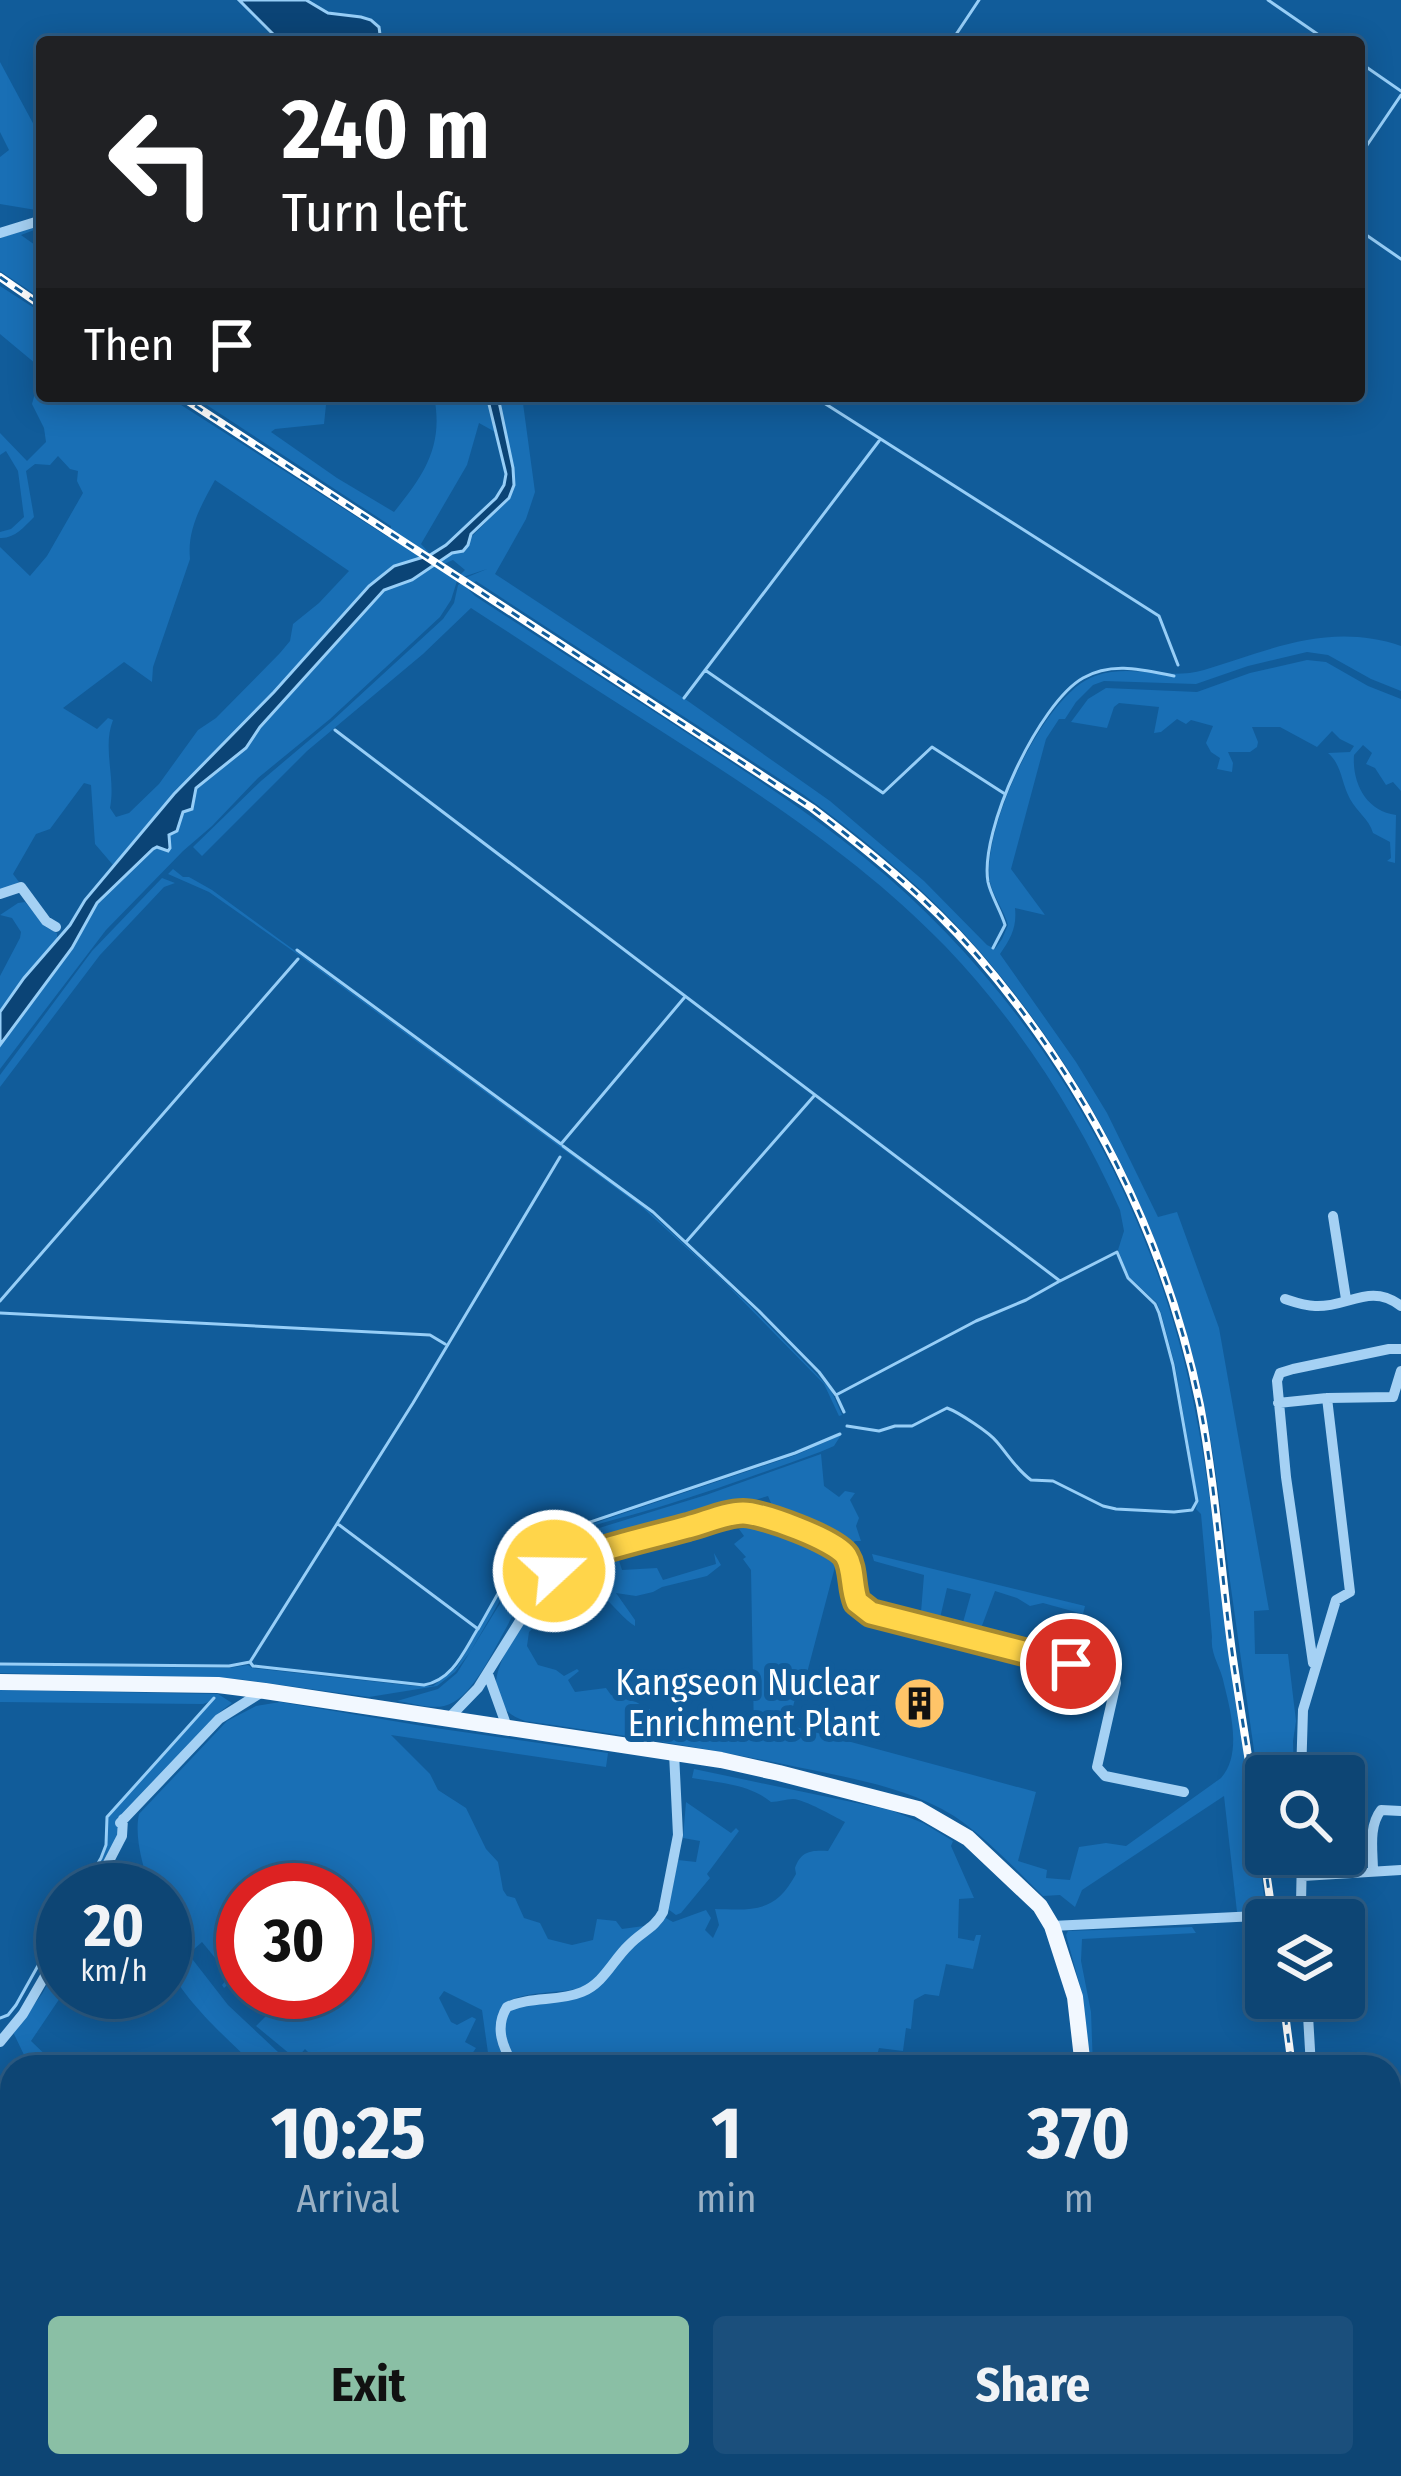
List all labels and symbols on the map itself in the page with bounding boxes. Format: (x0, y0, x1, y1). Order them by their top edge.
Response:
position arrow (491, 1508, 617, 1634)
pin (1020, 1613, 1122, 1715)
place label: Kangseon Nuclear Enrichment Plant (615, 1661, 880, 1746)
building icon: Kangseon Nuclear Enrichment Plant (891, 1676, 947, 1732)
speed limit sign: 30 (216, 1863, 372, 2019)

